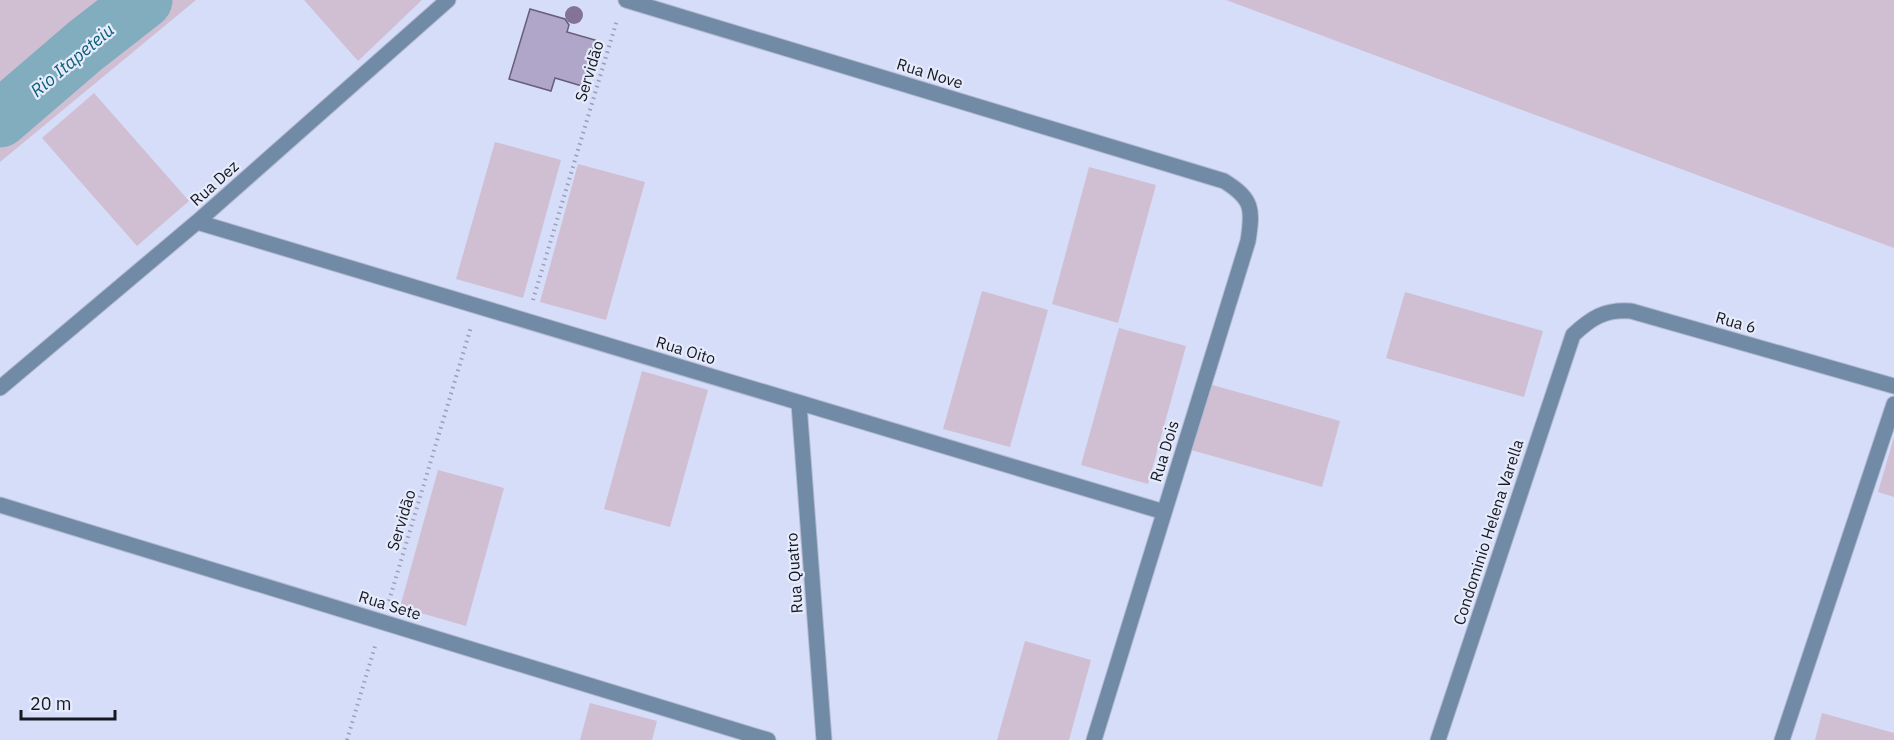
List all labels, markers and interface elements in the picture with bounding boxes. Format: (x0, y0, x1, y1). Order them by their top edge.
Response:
water label: Rio Itapeteiu (25, 18, 119, 102)
street label: Servidão (570, 38, 608, 104)
street label: Rua Nove (894, 53, 966, 93)
street label: Rua Dez (186, 156, 242, 210)
street label: Rua 6 (1713, 307, 1759, 337)
street label: Rua Oito (654, 331, 718, 369)
street label: Rua Dois (1145, 418, 1183, 484)
street label: Condominio Helena Varella (1448, 436, 1528, 627)
street label: Servidão (382, 487, 420, 553)
street label: Rua Quatro (781, 532, 807, 614)
street label: Rua Sete (356, 586, 424, 624)
scale bar (21, 683, 116, 721)
text: 20 m (30, 692, 72, 715)

